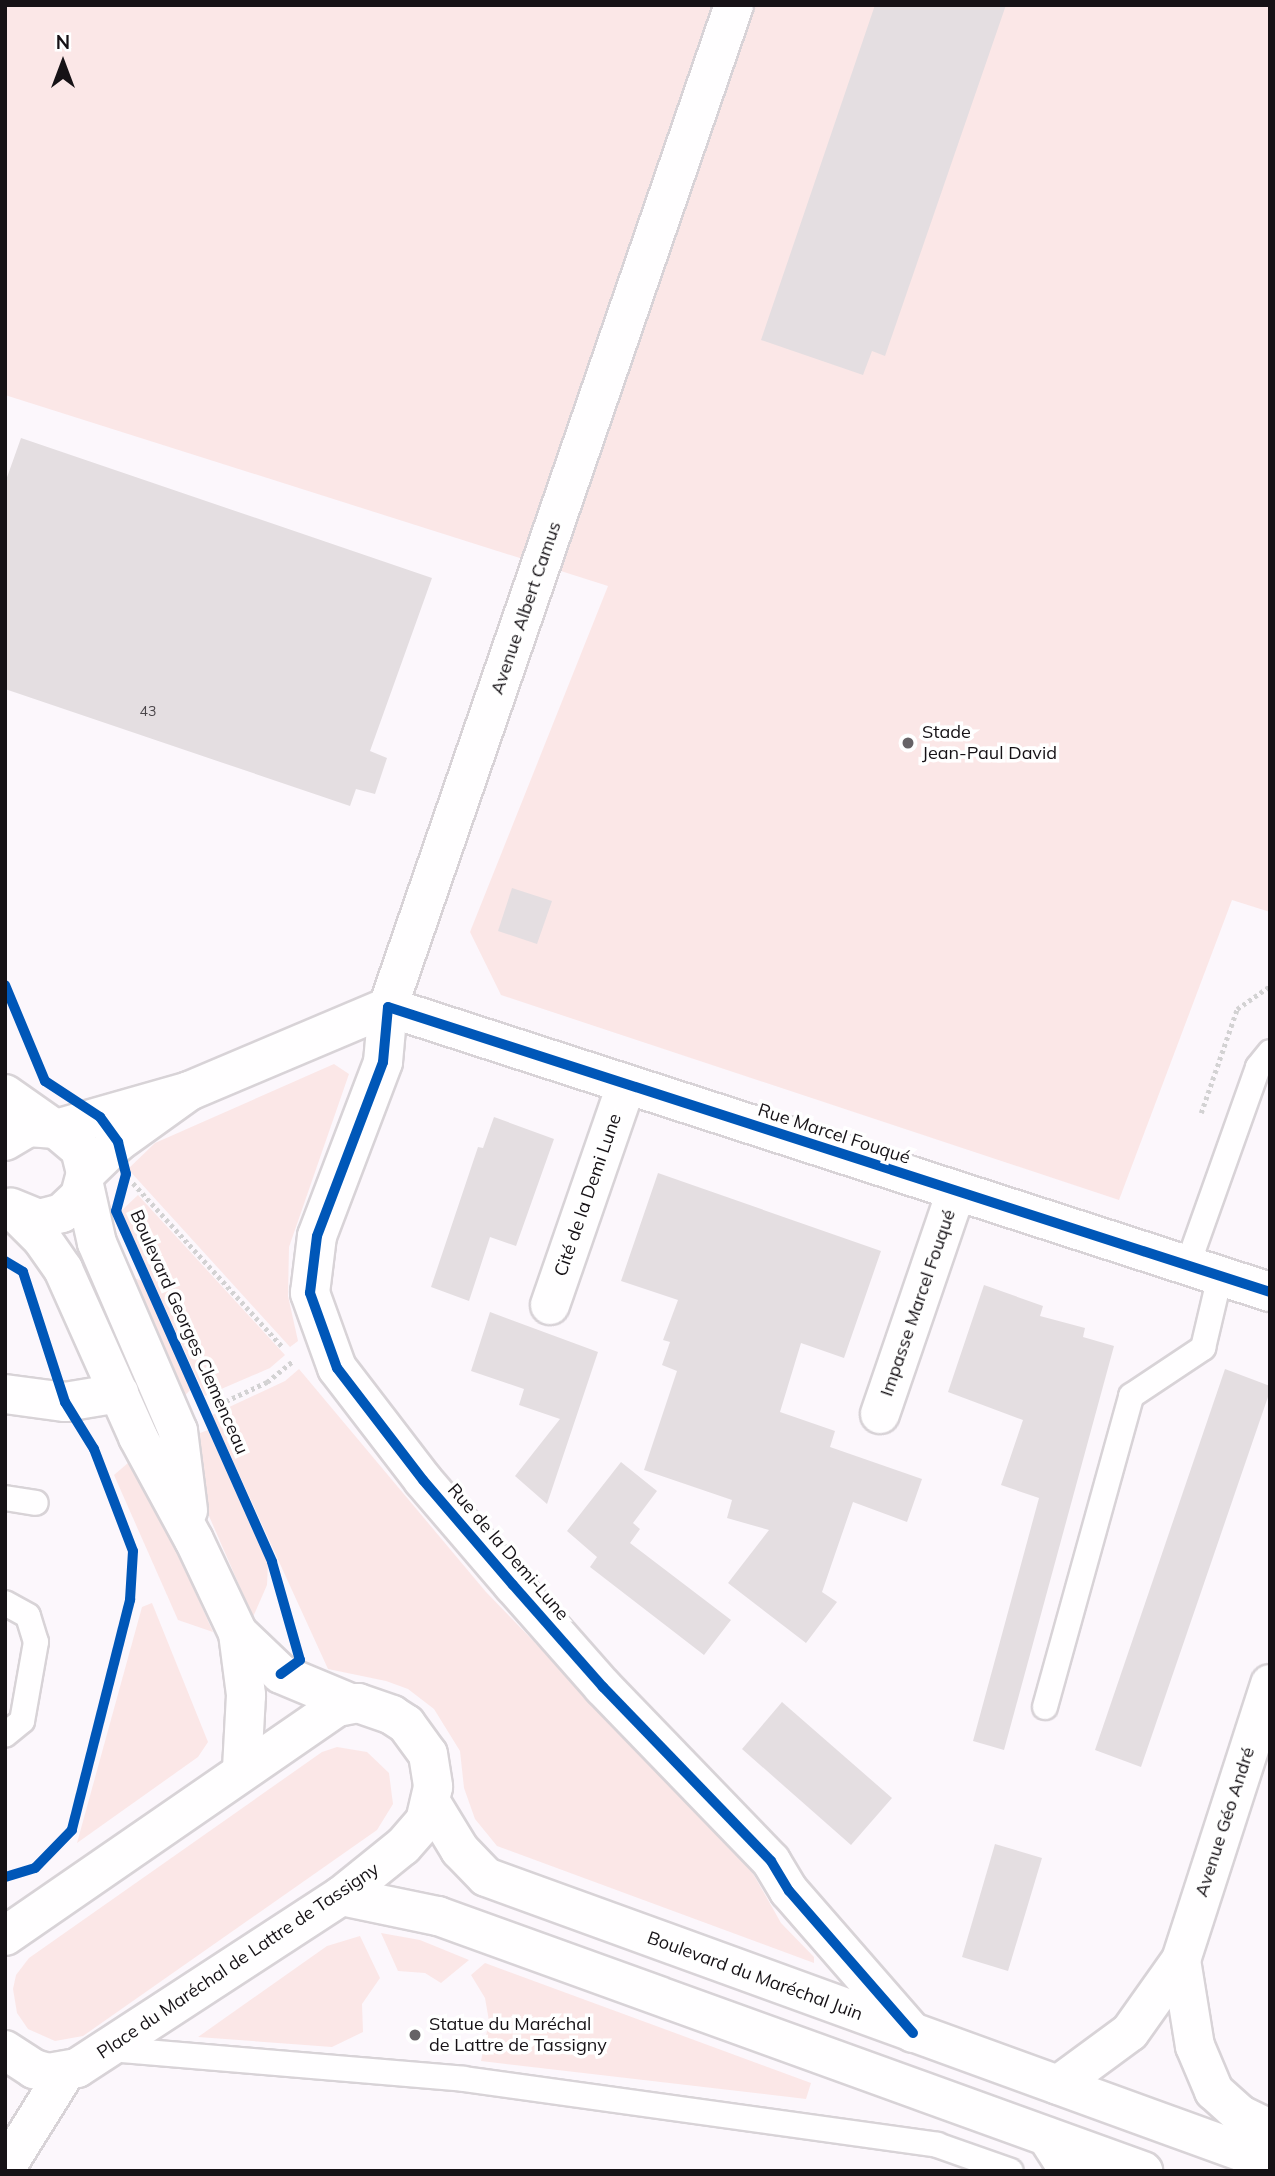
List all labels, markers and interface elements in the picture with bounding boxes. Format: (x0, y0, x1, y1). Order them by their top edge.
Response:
north arrow (28, 28, 98, 98)
text: N (56, 30, 70, 54)
street label: Avenue Albert Camus (486, 519, 566, 697)
house number: 43 (140, 703, 156, 719)
place label: Stade Jean-Paul David (922, 722, 1057, 764)
marker: Stade Jean-Paul David (900, 735, 916, 751)
street label: Rue Marcel Fouqué (755, 1099, 913, 1169)
street label: Cité de la Demi Lune (550, 1111, 626, 1279)
street label: Boulevard Georges Clemenceau (125, 1207, 253, 1457)
street label: Impasse Marcel Fouqué (876, 1207, 960, 1399)
street label: Rue de la Demi-Lune (443, 1479, 573, 1625)
street label: Avenue Géo André (1191, 1744, 1259, 1900)
street label: Place du Maréchal de Lattre de Tassigny (93, 1858, 383, 2064)
street label: Boulevard du Maréchal Juin (644, 1927, 866, 2025)
place label: Statue du Maréchal de Lattre de Tassigny (429, 2014, 607, 2056)
marker: Statue du Maréchal de Lattre de Tassigny (407, 2027, 423, 2043)

